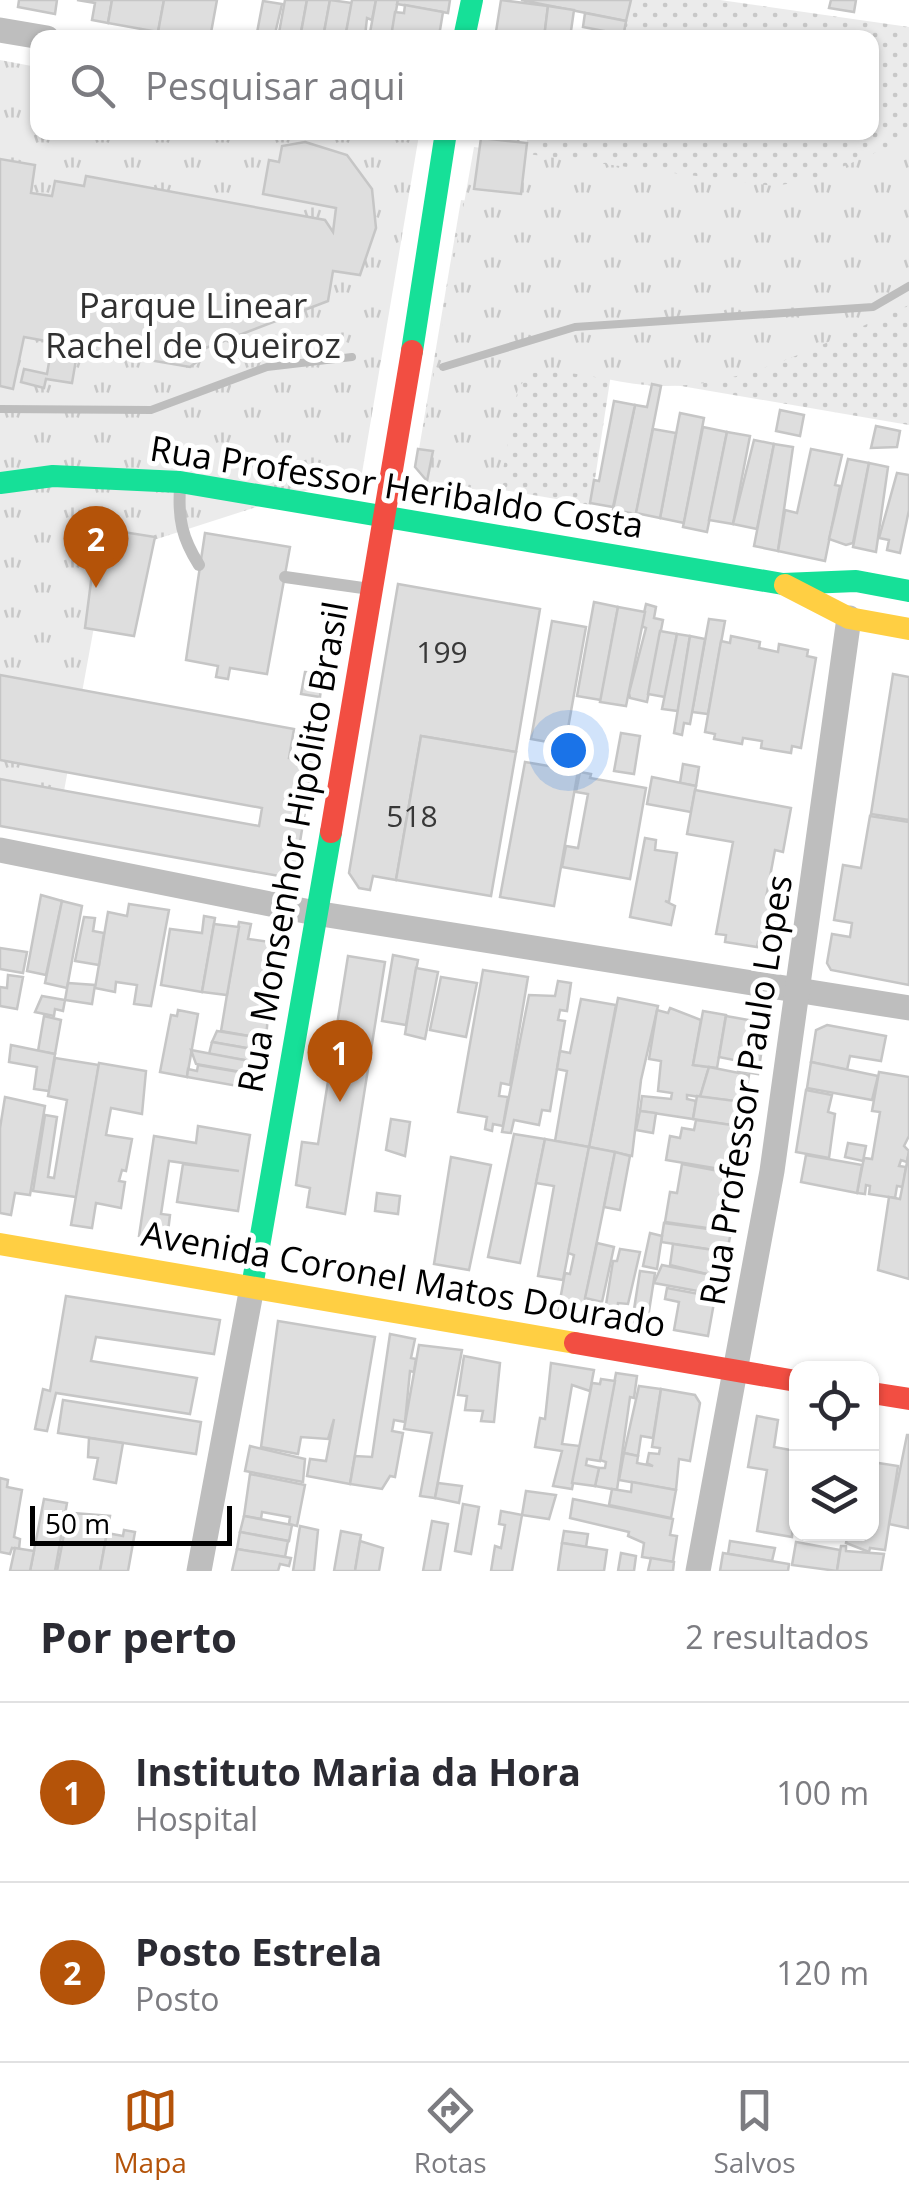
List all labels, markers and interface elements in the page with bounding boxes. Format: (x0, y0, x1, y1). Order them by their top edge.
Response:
search box (30, 30, 879, 140)
icon: search (65, 58, 120, 113)
text: Pesquisar aqui (145, 59, 405, 111)
park label: Parque Linear Rachel de Queiroz (45, 281, 341, 368)
street label: Rua Professor Heribaldo Costa (147, 424, 647, 548)
pin: 2 (64, 506, 128, 588)
street label: Rua Monsenhor Hipólito Brasil (226, 598, 358, 1096)
house number: 199 (416, 631, 468, 672)
your location (543, 725, 594, 776)
house number: 518 (386, 795, 438, 836)
street label: Rua Professor Paulo Lopes (688, 871, 802, 1309)
pin: 1 (308, 1020, 372, 1102)
street label: Avenida Coronel Matos Dourado (138, 1209, 670, 1347)
map controls (789, 1361, 879, 1541)
button: locate (789, 1361, 879, 1451)
button: layers (789, 1451, 879, 1541)
scale bar (30, 1501, 232, 1546)
text: 50 m (45, 1504, 110, 1542)
text: Por perto (40, 1608, 237, 1665)
text: 2 resultados (685, 1615, 869, 1658)
text: Instituto Maria da Hora (135, 1745, 581, 1797)
text: 1 (63, 1771, 82, 1814)
text: 100 m (776, 1771, 869, 1814)
text: Hospital (135, 1797, 258, 1840)
text: Posto Estrela (135, 1925, 382, 1977)
text: 2 (63, 1951, 82, 1994)
text: 120 m (776, 1951, 869, 1994)
text: Posto (135, 1977, 219, 2020)
tab: Mapa (113, 2083, 187, 2181)
tab: Rotas (414, 2083, 487, 2181)
tab: Salvos (713, 2083, 796, 2181)

